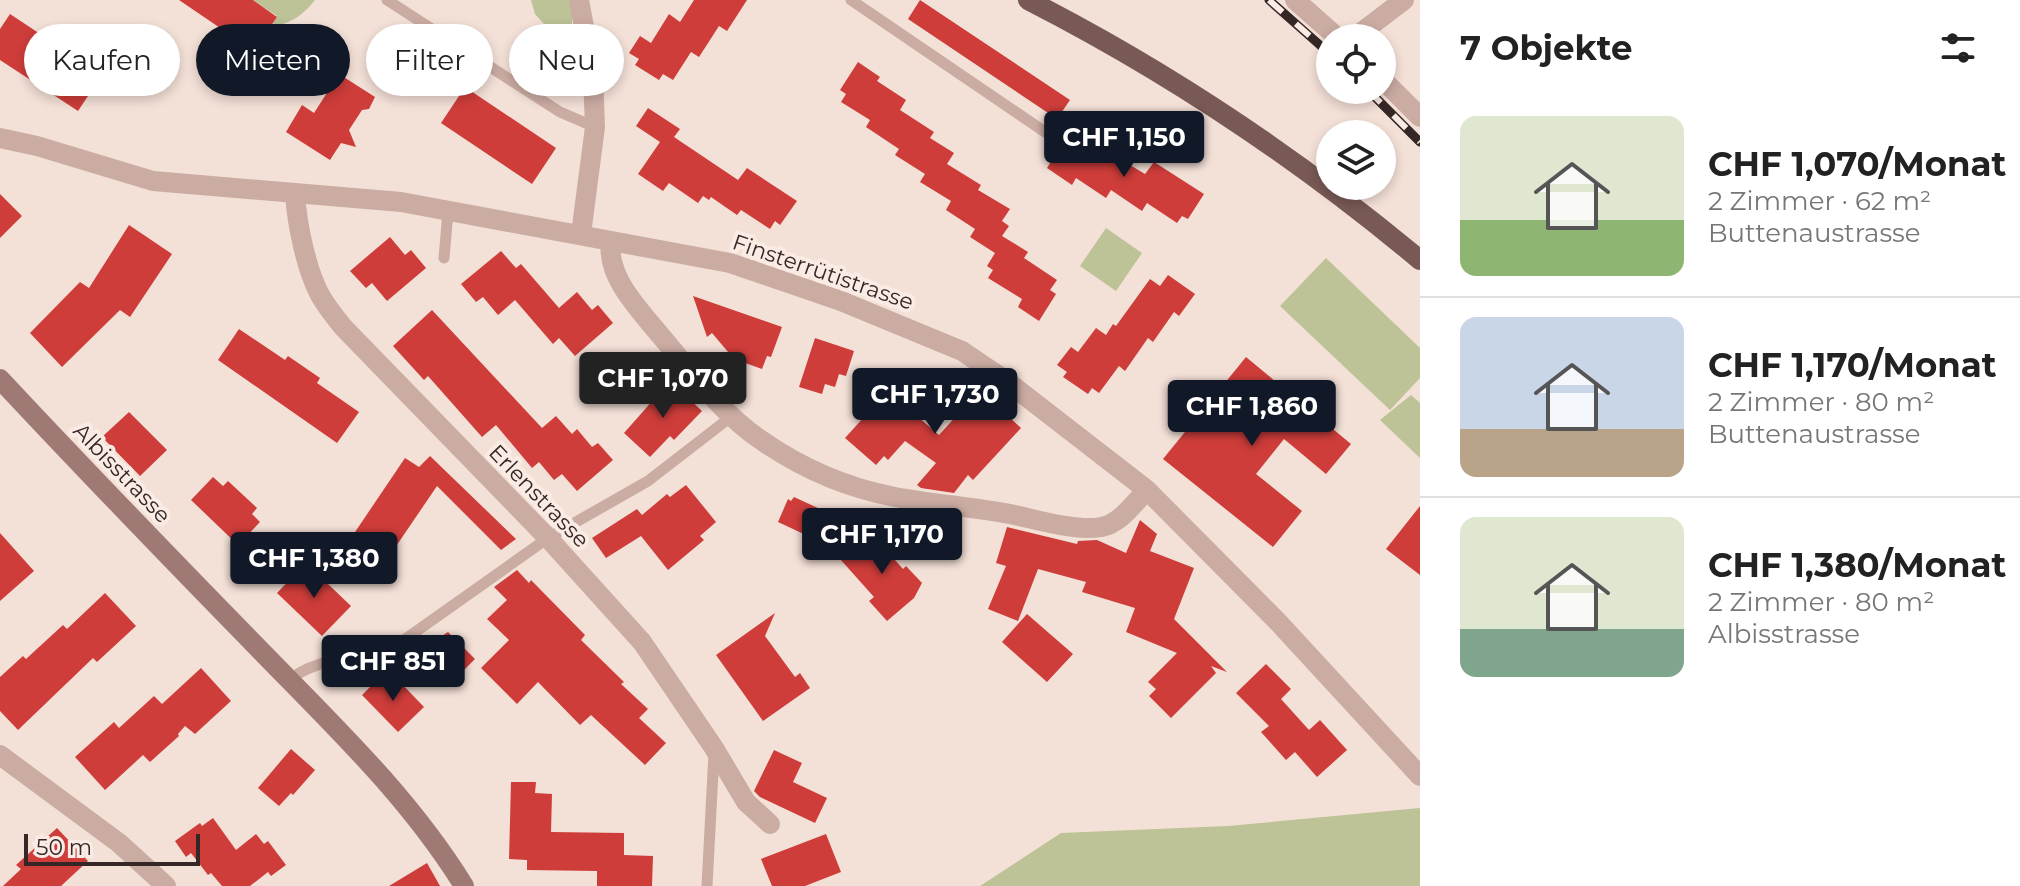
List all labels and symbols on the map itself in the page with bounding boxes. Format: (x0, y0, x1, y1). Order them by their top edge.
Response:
pin: CHF 1,150 (1032, 111, 1216, 179)
street label: Finsterrütistrasse (729, 228, 917, 316)
pin: CHF 1,070 (571, 352, 755, 420)
pin: CHF 1,730 (843, 368, 1027, 436)
pin: CHF 1,860 (1160, 380, 1344, 448)
street label: Albisstrasse (68, 417, 176, 529)
street label: Erlenstrasse (483, 439, 595, 553)
pin: CHF 1,170 (790, 508, 974, 576)
pin: CHF 1,380 (222, 532, 406, 600)
pin: CHF 851 (319, 635, 467, 703)
scale bar (24, 830, 200, 866)

